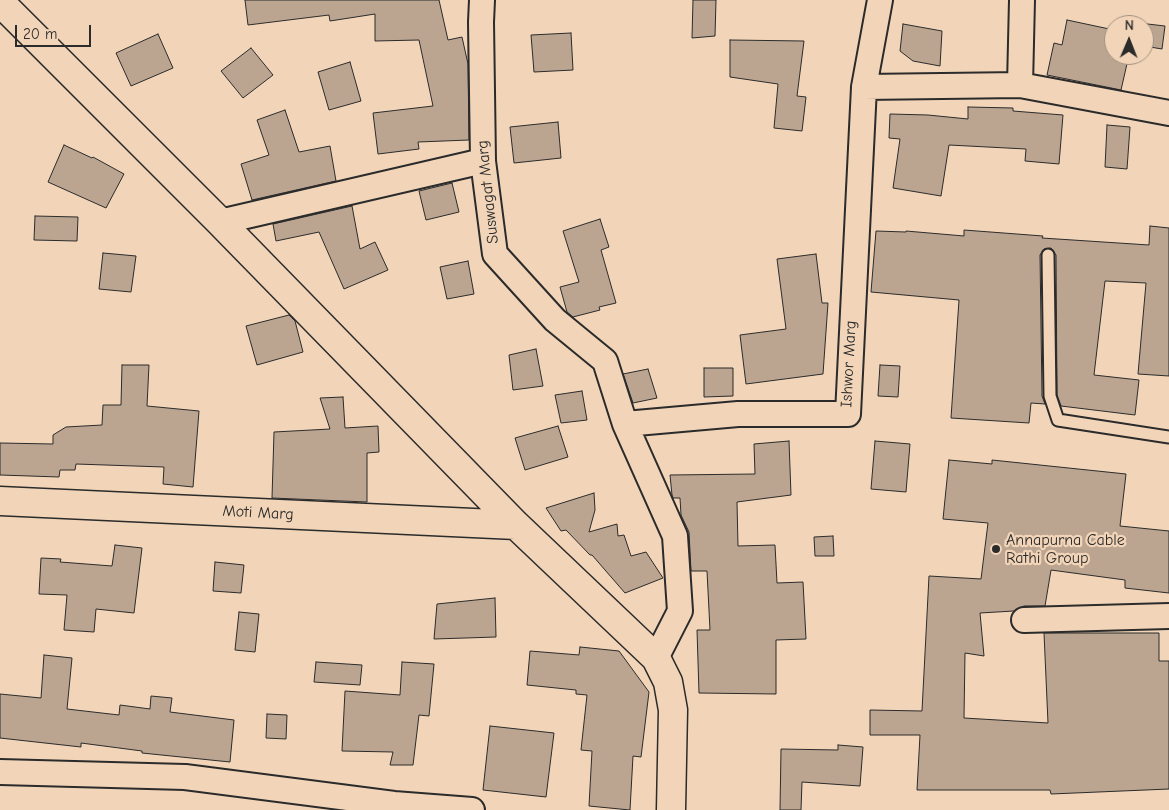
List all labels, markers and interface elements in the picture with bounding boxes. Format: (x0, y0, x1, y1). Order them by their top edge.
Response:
scale bar (18, 15, 94, 47)
north arrow (1104, 15, 1154, 65)
text: N (1125, 17, 1134, 34)
text: 20 m (23, 25, 57, 43)
street label: Suswagat Marg (473, 139, 503, 245)
street label: Ishwor Marg (837, 320, 861, 408)
street label: Moti Marg (222, 502, 294, 524)
place label: Annapurna Cable Rathi Group (1006, 530, 1125, 568)
marker: Annapurna Cable Rathi Group (990, 543, 1002, 555)

